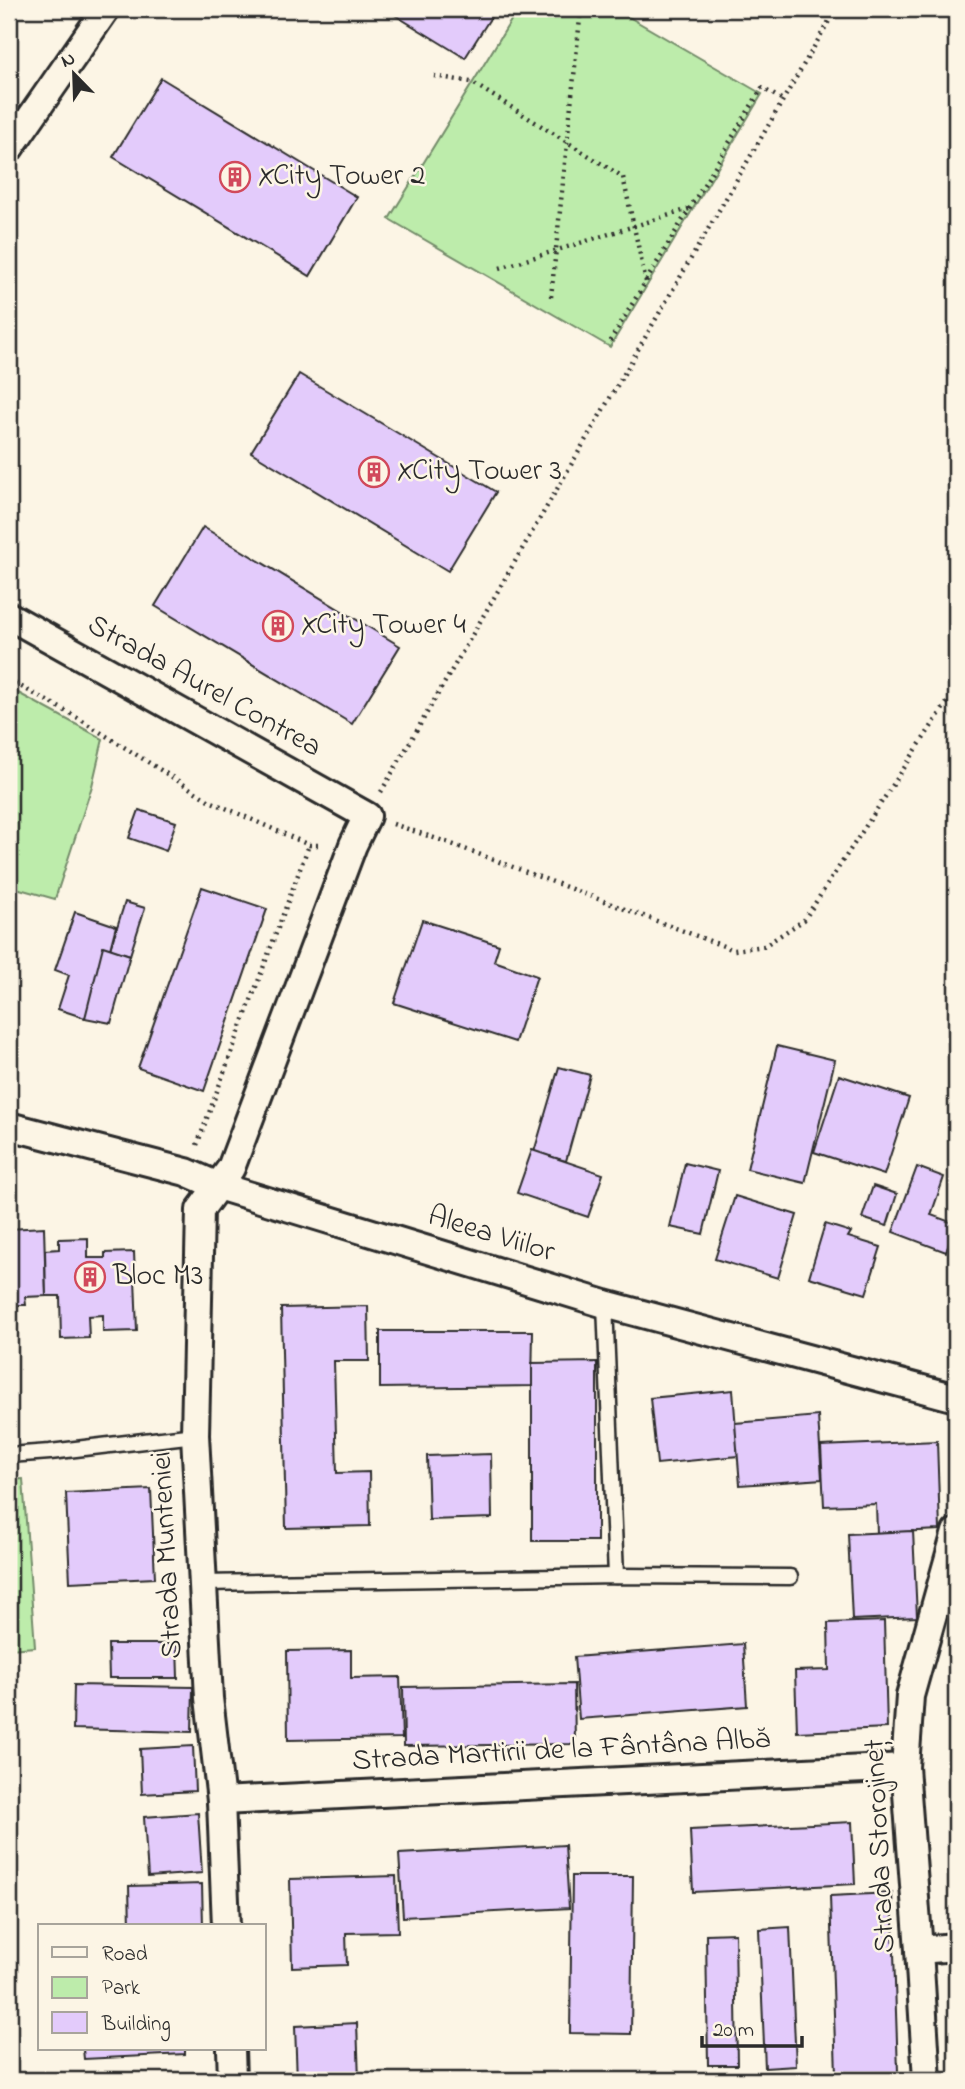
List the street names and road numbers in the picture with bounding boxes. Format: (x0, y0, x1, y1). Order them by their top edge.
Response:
street label: Strada Aurel Contrea (79, 604, 329, 770)
street label: Aleea Viilor (422, 1195, 560, 1275)
street label: Strada Munteniei (141, 1450, 195, 1660)
street label: Strada Martirii de la Fântâna Albă (351, 1718, 771, 1784)
street label: Strada Storojineț (853, 1738, 909, 1954)

